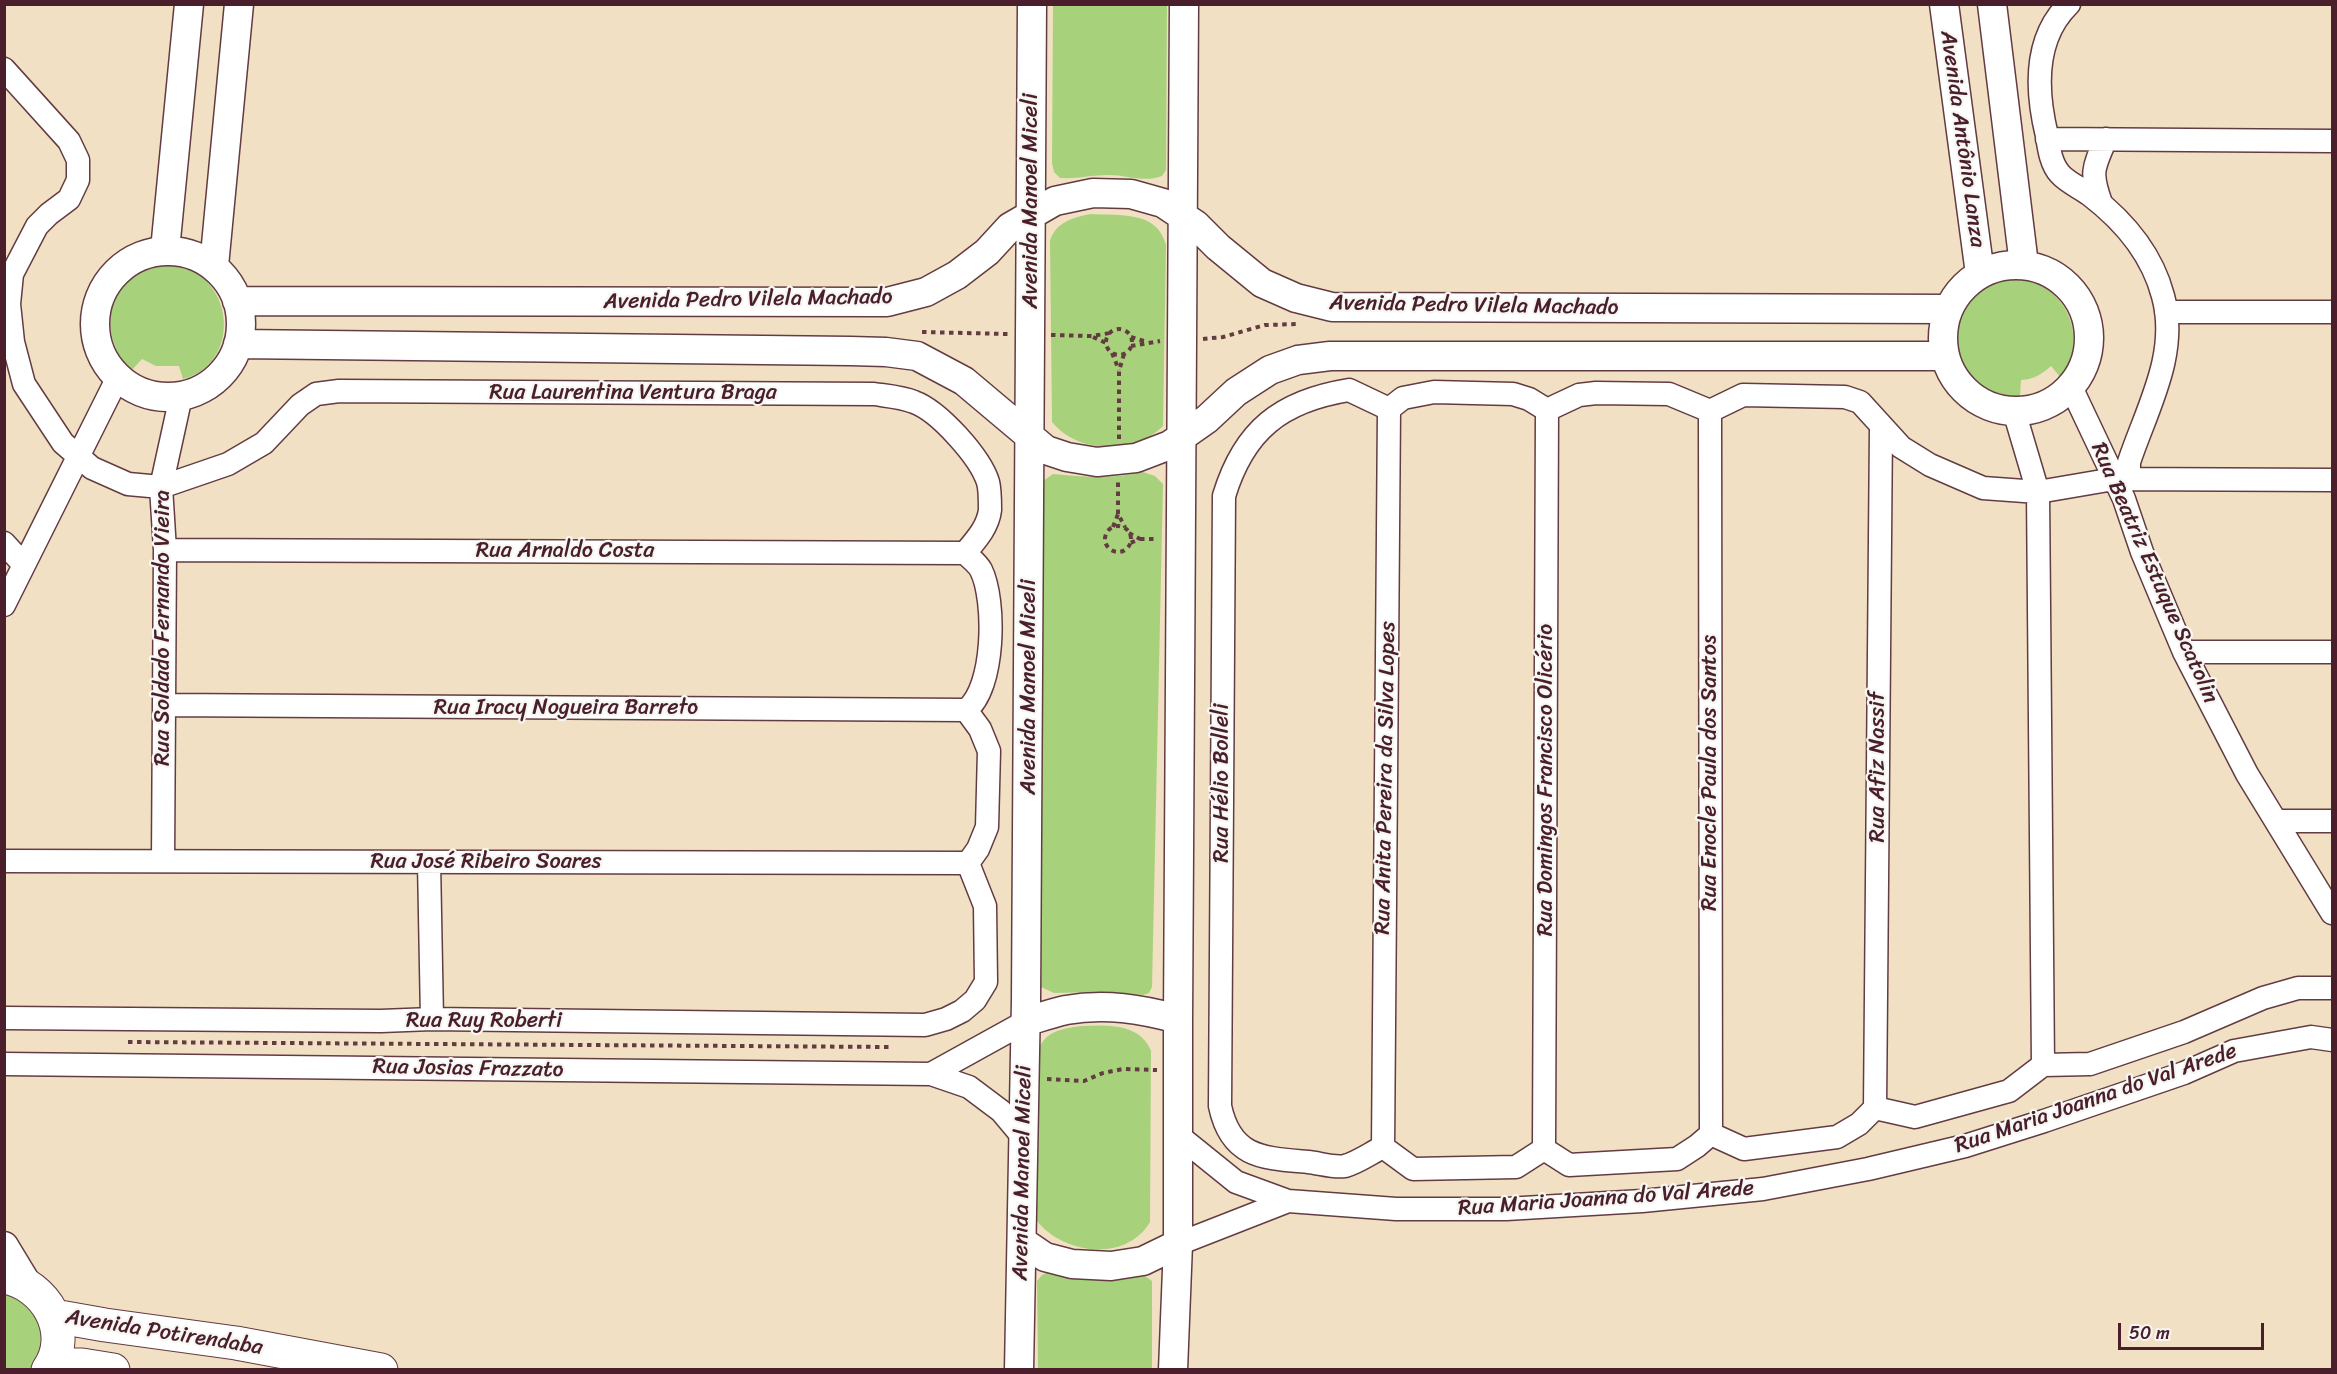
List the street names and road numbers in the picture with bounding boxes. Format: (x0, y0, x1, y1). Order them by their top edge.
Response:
street label: Avenida Antônio Lanza (1934, 29, 1990, 249)
street label: Avenida Manoel Miceli (1018, 93, 1044, 309)
street label: Avenida Pedro Vilela Machado (603, 284, 893, 316)
street label: Avenida Pedro Vilela Machado (1329, 290, 1619, 322)
street label: Rua Laurentina Ventura Braga (489, 380, 777, 406)
street label: Rua Beatriz Estuque Scatolin (2085, 439, 2223, 707)
street label: Rua Soldado Fernando Vieira (150, 490, 176, 766)
street label: Rua Arnaldo Costa (476, 538, 654, 564)
street label: Avenida Manoel Miceli (1016, 579, 1042, 795)
street label: Rua Anita Pereira da Silva Lopes (1370, 621, 1402, 935)
street label: Rua Domingos Francisco Olicério (1533, 624, 1559, 936)
street label: Rua Enocle Paula dos Santos (1697, 635, 1723, 911)
street label: Rua Afiz Nassif (1865, 692, 1891, 842)
street label: Rua Iracy Nogueira Barreto (434, 695, 698, 721)
street label: Rua Hélio Bolleli (1209, 703, 1235, 863)
street label: Rua José Ribeiro Soares (370, 849, 602, 875)
street label: Rua Ruy Roberti (406, 1008, 562, 1034)
street label: Rua Maria Joanna do Val Arede (1952, 1038, 2240, 1160)
street label: Rua Josias Frazzato (372, 1054, 564, 1084)
street label: Avenida Manoel Miceli (1008, 1065, 1038, 1281)
street label: Rua Maria Joanna do Val Arede (1457, 1175, 1755, 1223)
street label: Avenida Potirendaba (63, 1304, 265, 1362)

